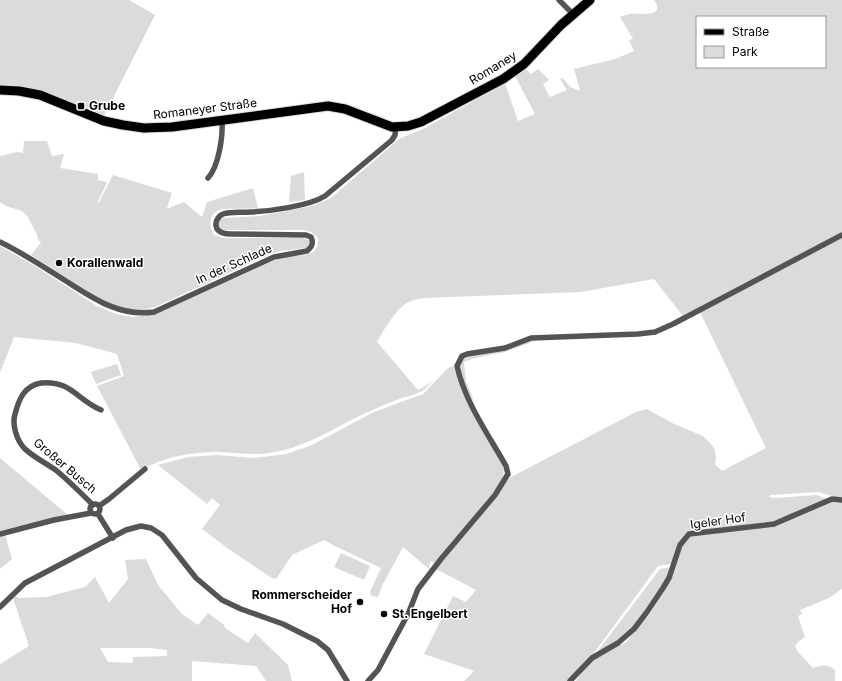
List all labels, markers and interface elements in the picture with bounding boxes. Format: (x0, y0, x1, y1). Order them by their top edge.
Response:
legend (696, 16, 826, 68)
text: Straße (732, 24, 769, 39)
text: Park (732, 44, 758, 59)
street label: Romaney (466, 47, 519, 88)
street label: Romaneyer Straße (152, 95, 258, 122)
place label: Grube (89, 98, 125, 113)
marker: Grube (76, 101, 86, 111)
street label: In der Schlade (193, 240, 274, 287)
place label: Korallenwald (67, 255, 143, 270)
marker: Korallenwald (54, 258, 64, 268)
street label: Großer Busch (31, 435, 100, 496)
street label: Igeler Hof (689, 509, 747, 532)
place label: Rommerscheider Hof (252, 587, 352, 616)
marker: Rommerscheider Hof (355, 597, 365, 607)
place label: St. Engelbert (392, 606, 468, 621)
marker: St. Engelbert (379, 609, 389, 619)

